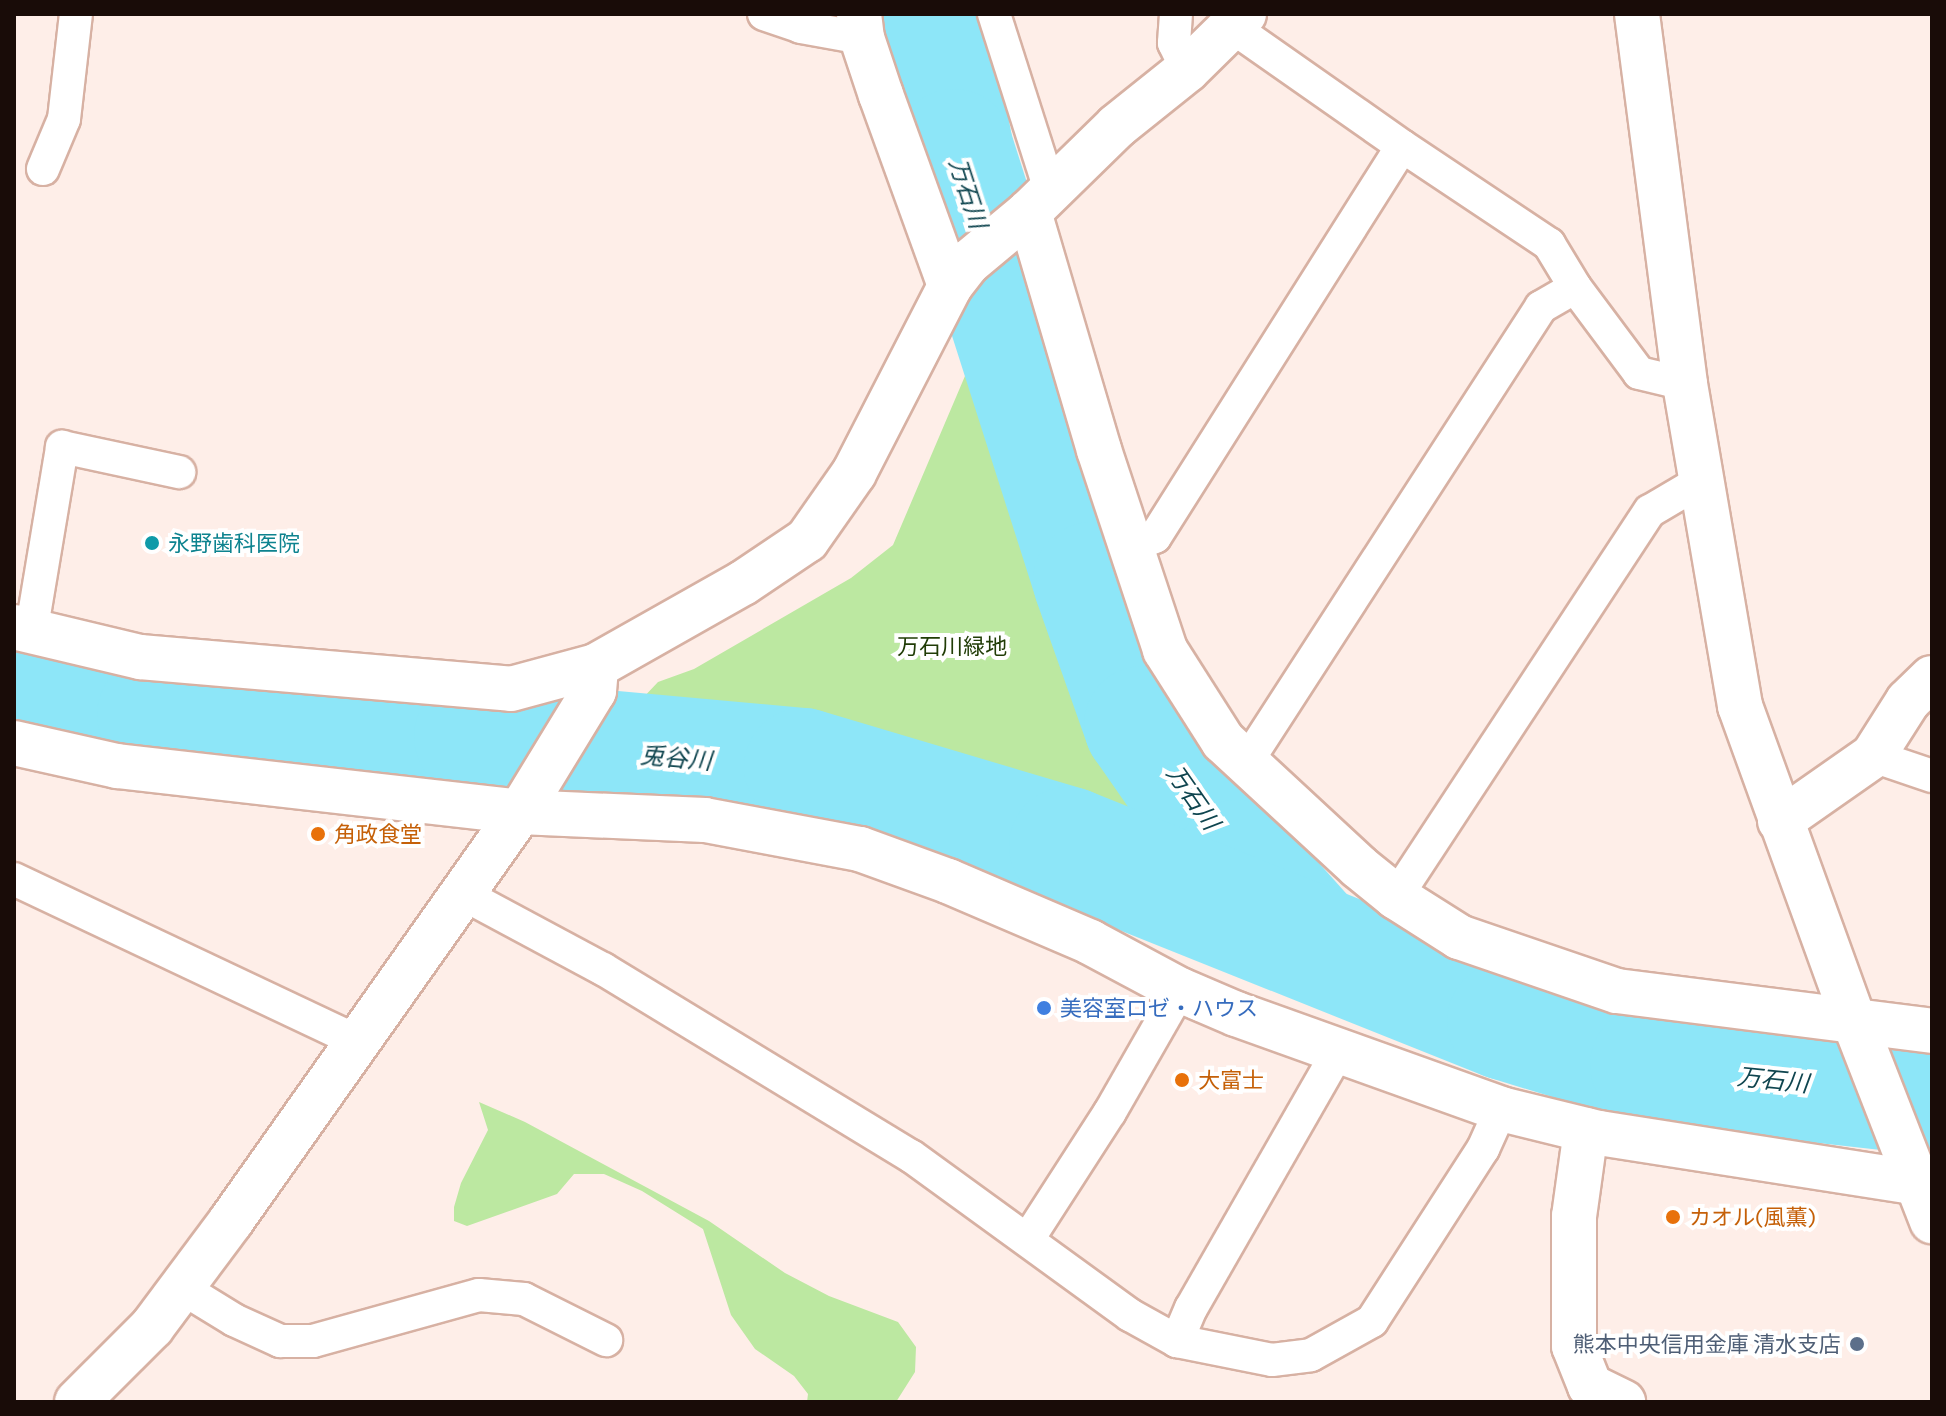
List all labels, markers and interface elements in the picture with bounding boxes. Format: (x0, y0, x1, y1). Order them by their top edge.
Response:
water label: 万石川 (944, 154, 994, 232)
place label: 永野歯科医院 (168, 530, 300, 556)
marker: 永野歯科医院 (143, 534, 161, 552)
park label: 万石川緑地 (897, 633, 1007, 659)
water label: 兎谷川 (639, 740, 713, 774)
water label: 万石川 (1162, 759, 1226, 835)
place label: 角政食堂 (334, 821, 422, 847)
marker: 角政食堂 (309, 825, 327, 843)
place label: 美容室ロゼ・ハウス (1060, 995, 1258, 1021)
marker: 美容室ロゼ・ハウス (1035, 999, 1053, 1017)
water label: 万石川 (1736, 1061, 1810, 1097)
place label: 大富士 (1198, 1067, 1264, 1093)
marker: 大富士 (1173, 1071, 1191, 1089)
place label: カオル(風薫) (1689, 1204, 1816, 1230)
marker: カオル(風薫) (1664, 1208, 1682, 1226)
place label: 熊本中央信用金庫 清水支店 (1573, 1331, 1841, 1357)
marker: 熊本中央信用金庫 清水支店 (1848, 1335, 1866, 1353)

